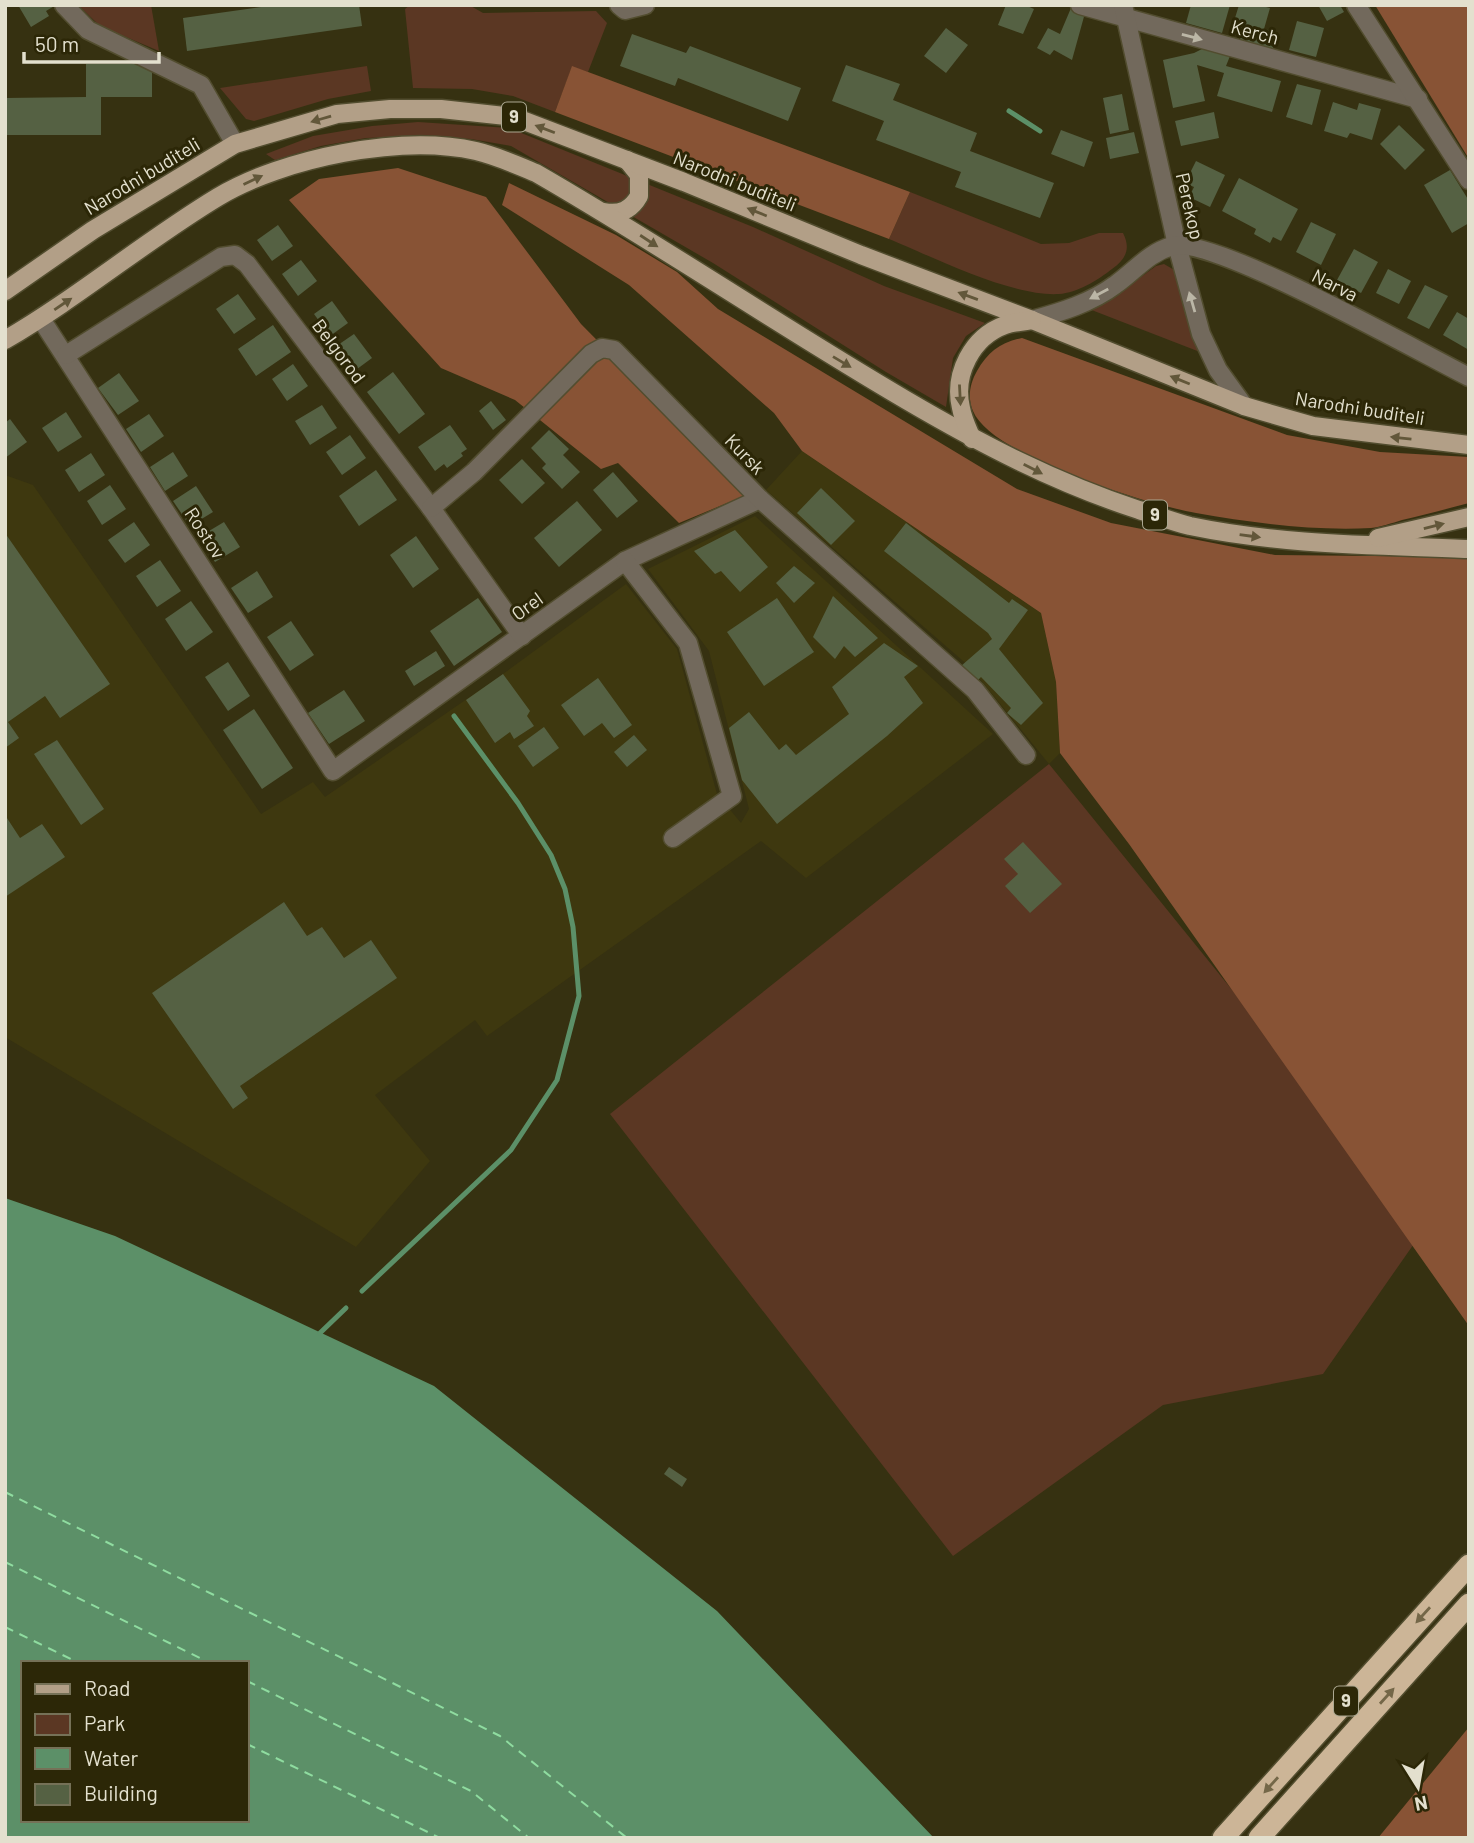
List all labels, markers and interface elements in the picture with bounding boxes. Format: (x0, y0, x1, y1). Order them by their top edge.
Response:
street label: Kerch (1229, 14, 1281, 49)
scale bar (24, 21, 159, 65)
text: 50 m (35, 31, 79, 56)
one-way arrow (1182, 32, 1203, 42)
road number: 9 (502, 103, 526, 132)
one-way arrow (310, 114, 331, 124)
one-way arrow (534, 123, 555, 134)
street label: Narodni buditeli (80, 132, 204, 219)
street label: Narodni buditeli (670, 145, 800, 216)
street label: Perekop (1172, 170, 1209, 242)
one-way arrow (243, 174, 263, 185)
one-way arrow (746, 206, 767, 217)
one-way arrow (639, 235, 658, 248)
street label: Narva (1308, 263, 1362, 306)
one-way arrow (1090, 288, 1109, 300)
one-way arrow (958, 290, 979, 301)
one-way arrow (1186, 291, 1197, 313)
one-way arrow (54, 297, 72, 311)
street label: Belgorod (308, 314, 371, 387)
one-way arrow (832, 355, 851, 368)
one-way arrow (1170, 375, 1191, 386)
one-way arrow (954, 384, 965, 406)
street label: Narodni buditeli (1294, 386, 1426, 429)
street label: Kursk (721, 429, 770, 479)
one-way arrow (1390, 432, 1412, 443)
one-way arrow (1024, 463, 1044, 475)
road number: 9 (1143, 500, 1167, 530)
street label: Rostov (180, 503, 231, 563)
one-way arrow (1423, 520, 1445, 531)
one-way arrow (1239, 531, 1261, 542)
street label: Orel (507, 587, 547, 625)
one-way arrow (1415, 1606, 1431, 1624)
legend (21, 1661, 248, 1822)
text: Road (84, 1675, 130, 1700)
road number: 9 (1334, 1686, 1358, 1716)
one-way arrow (1378, 1687, 1394, 1704)
text: Park (84, 1710, 125, 1735)
text: Water (84, 1745, 139, 1770)
north arrow (1383, 1752, 1453, 1822)
one-way arrow (1264, 1776, 1279, 1793)
text: Building (84, 1780, 158, 1805)
text: N (1413, 1792, 1430, 1817)

